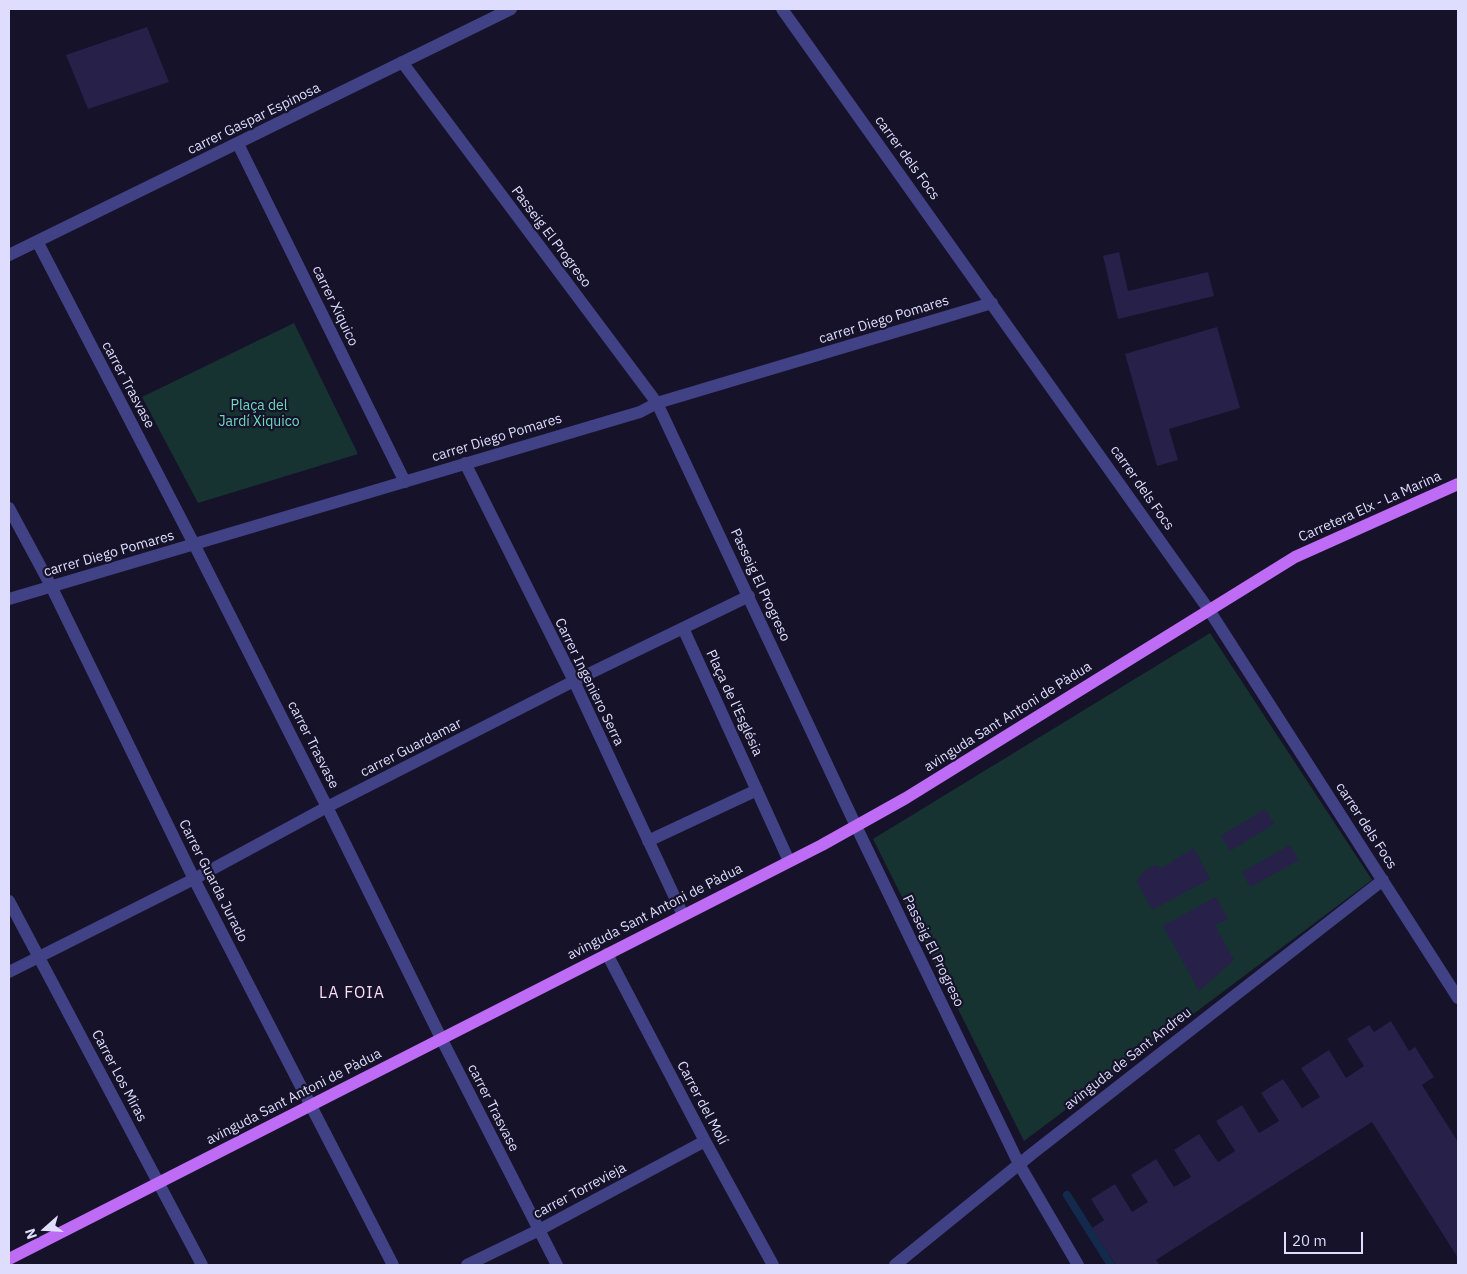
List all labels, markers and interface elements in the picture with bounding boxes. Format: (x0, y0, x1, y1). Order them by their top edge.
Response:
street label: carrer Gaspar Espinosa (185, 80, 323, 158)
street label: carrer dels Focs (871, 113, 943, 203)
street label: Passeig El Progreso (507, 183, 595, 291)
street label: carrer Xiquico (308, 263, 362, 349)
street label: carrer Diego Pomares (817, 292, 951, 348)
street label: carrer Trasvase (98, 339, 158, 431)
park label: Plaça del Jardí Xiquico (218, 398, 300, 431)
street label: carrer Diego Pomares (430, 410, 564, 466)
street label: carrer dels Focs (1107, 442, 1177, 534)
street label: Carretera Elx - La Marina (1296, 468, 1444, 546)
street label: Passeig El Progreso (726, 526, 794, 644)
street label: carrer Diego Pomares (42, 527, 176, 581)
street label: Carrer Ingeniero Serra (551, 615, 627, 749)
street label: Plaça de l'Església (702, 647, 766, 759)
street label: avinguda Sant Antoni de Pàdua (921, 658, 1095, 776)
street label: carrer Trasvase (284, 698, 342, 792)
street label: carrer Guardamar (358, 715, 464, 781)
street label: carrer dels Focs (1332, 780, 1400, 872)
street label: Carrer Guarda Jurado (175, 817, 251, 945)
street label: avinguda Sant Antoni de Pàdua (565, 860, 745, 964)
street label: Passeig El Progreso (899, 892, 967, 1010)
district label: LA FOIA (318, 983, 386, 1003)
street label: avinguda de Sant Andreu (1061, 1004, 1195, 1114)
street label: Carrer Los Miras (88, 1027, 150, 1125)
street label: avinguda Sant Antoni de Pàdua (204, 1045, 384, 1149)
street label: Carrer del Molí (673, 1058, 731, 1148)
street label: carrer Trasvase (464, 1061, 522, 1155)
street label: carrer Torrevieja (531, 1159, 629, 1223)
north arrow (20, 1204, 70, 1254)
scale bar (1287, 1222, 1366, 1254)
text: N (21, 1226, 41, 1242)
text: 20 m (1292, 1231, 1327, 1250)

